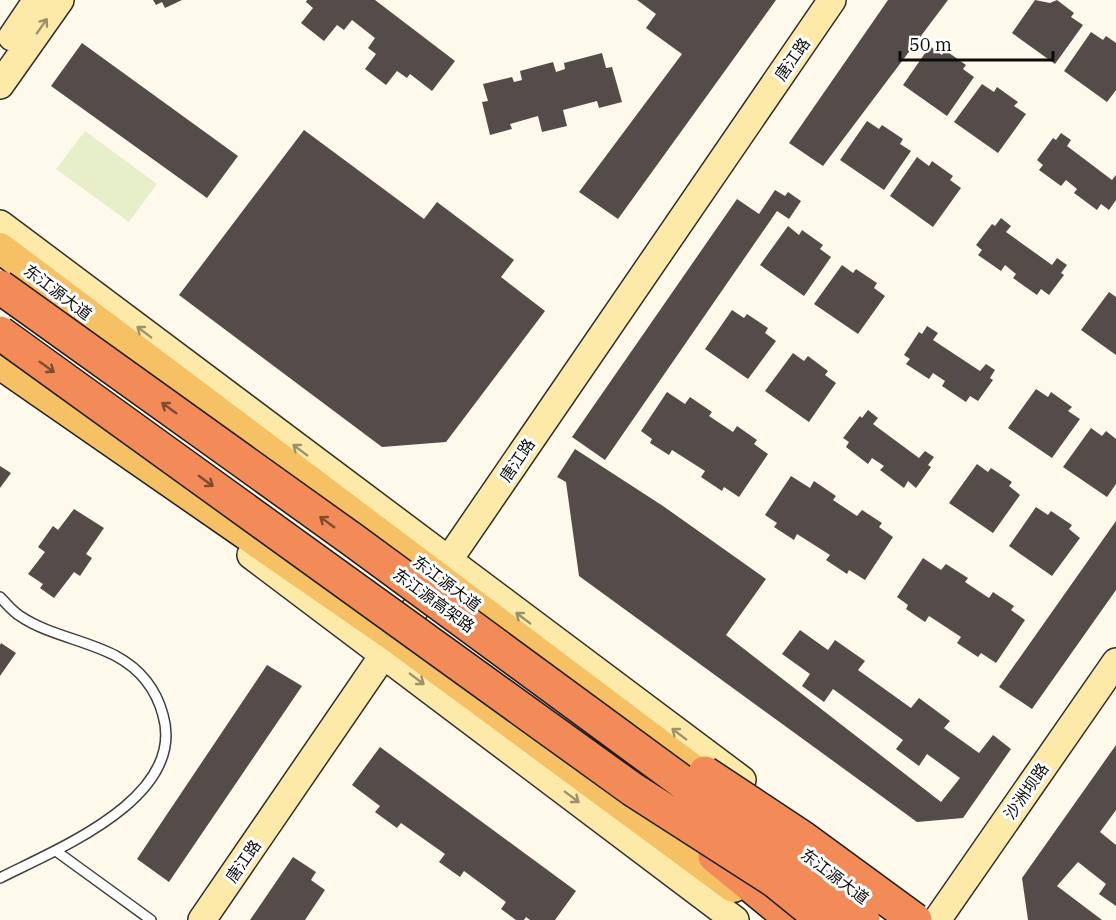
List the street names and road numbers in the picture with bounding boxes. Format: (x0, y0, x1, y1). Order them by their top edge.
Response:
street label: 唐江路 (770, 34, 814, 84)
street label: 东江源大道 (20, 260, 96, 324)
street label: 唐江路 (495, 435, 539, 485)
street label: 东江源大道 (409, 551, 485, 615)
street label: 东江源高架路 (389, 564, 479, 636)
street label: 沙洲坝路 (999, 759, 1053, 823)
street label: 唐江路 (221, 836, 265, 886)
street label: 东江源大道 (797, 844, 873, 908)

